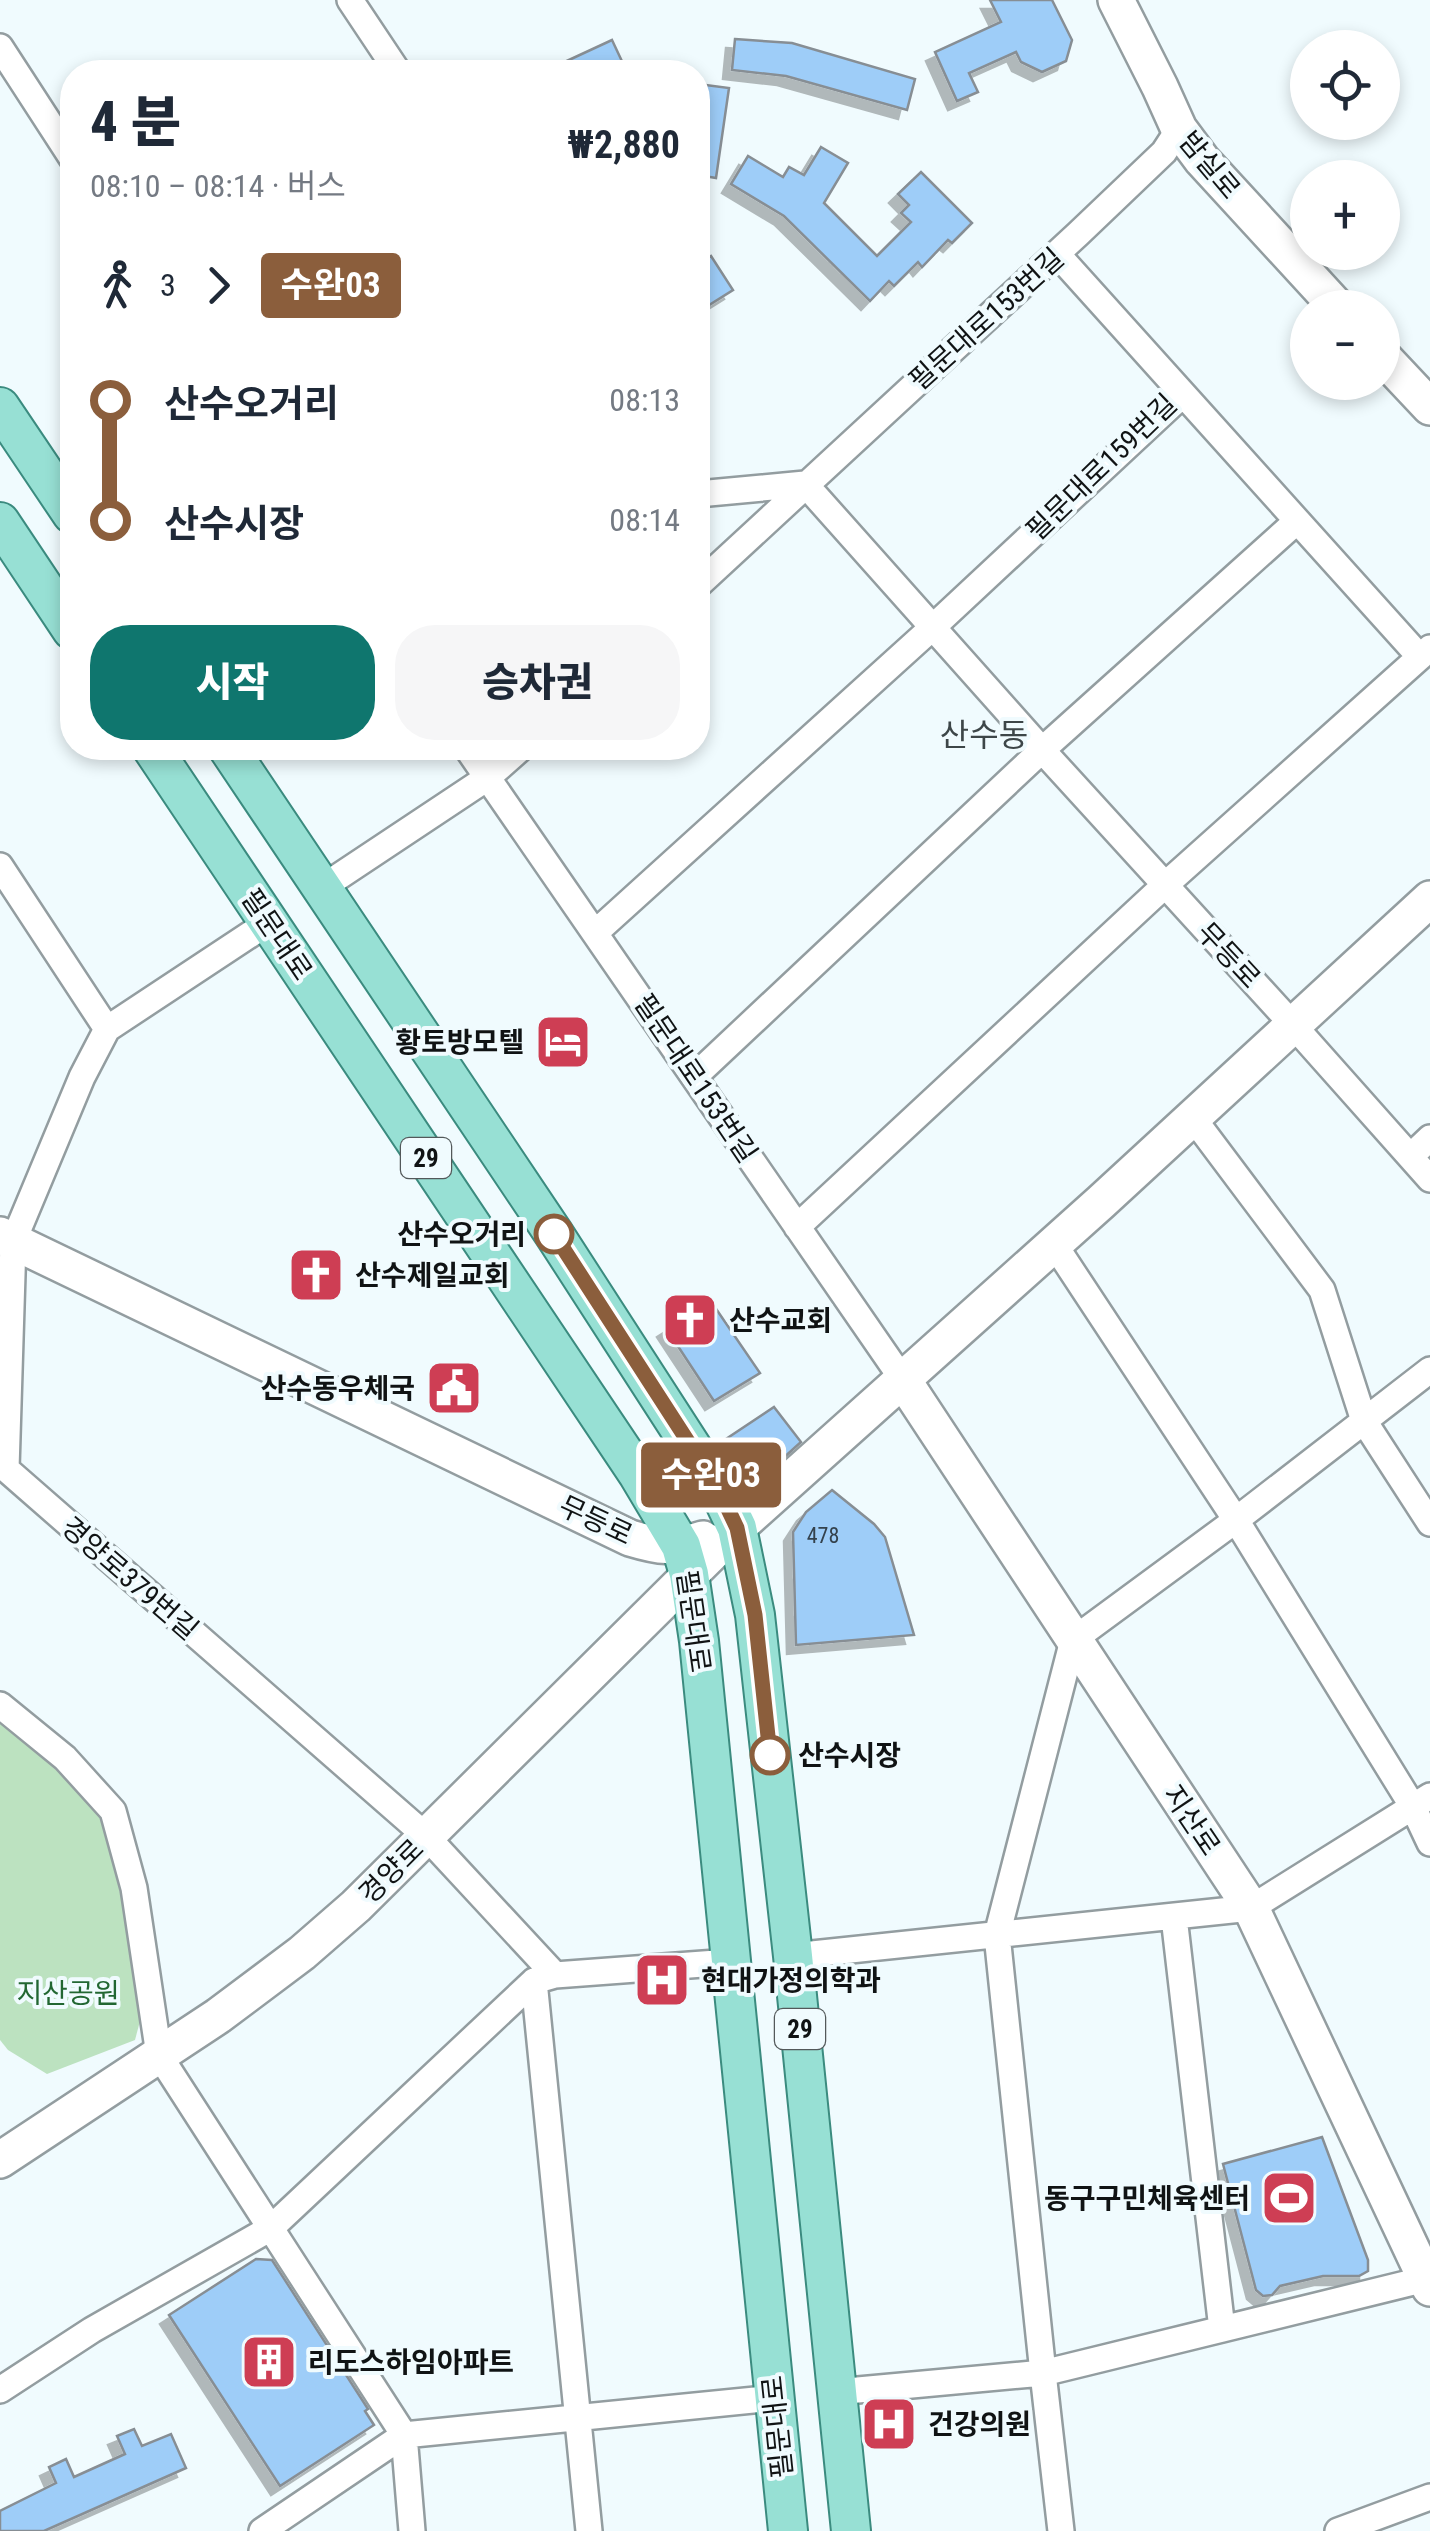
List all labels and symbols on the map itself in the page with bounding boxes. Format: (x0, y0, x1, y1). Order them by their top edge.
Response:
street label: 밤실로 (1172, 125, 1247, 206)
street label: 필문대로153번길 (902, 242, 1070, 397)
street label: 필문대로159번길 (1019, 387, 1183, 547)
district label: 산수동 (940, 716, 1028, 754)
street label: 필문대로 (234, 882, 319, 986)
street label: 무등로 (1190, 916, 1267, 995)
street label: 필문대로153번길 (627, 988, 764, 1169)
hotel icon: 황토방모텔 (533, 1012, 593, 1072)
place label: 황토방모텔 (395, 1026, 524, 1059)
road number: 29 (401, 1138, 451, 1178)
marker: 산수오거리 (535, 1215, 573, 1253)
place label: 산수오거리 (397, 1218, 526, 1251)
church icon: 산수제일교회 (286, 1245, 346, 1305)
place label: 산수제일교회 (355, 1259, 510, 1292)
church icon: 산수교회 (660, 1290, 720, 1350)
place label: 산수교회 (729, 1304, 832, 1337)
public building icon: 산수동우체국 (424, 1358, 484, 1418)
place label: 산수동우체국 (260, 1372, 415, 1405)
line badge: 수완03 (641, 1442, 781, 1508)
street label: 무등로 (554, 1489, 638, 1552)
street label: 경양로379번길 (55, 1510, 205, 1647)
house number: 478 (807, 1523, 839, 1548)
street label: 필문대로 (670, 1568, 717, 1674)
marker: 산수시장 (751, 1736, 789, 1774)
place label: 산수시장 (798, 1739, 901, 1772)
street label: 지산로 (1156, 1779, 1227, 1862)
street label: 경양로 (352, 1832, 430, 1910)
hospital icon: 현대가정의학과 (632, 1950, 692, 2010)
place label: 현대가정의학과 (701, 1964, 881, 1997)
park label: 지산공원 (16, 1977, 120, 2010)
road number: 29 (775, 2009, 825, 2049)
sports icon: 동구구민체육센터 (1259, 2168, 1319, 2228)
place label: 동구구민체육센터 (1044, 2182, 1250, 2215)
building icon: 리도스하임아파트 (239, 2332, 299, 2392)
place label: 리도스하임아파트 (308, 2346, 514, 2379)
street label: 필문대로 (756, 2374, 799, 2480)
hospital icon: 건강의원 (859, 2394, 919, 2454)
place label: 건강의원 (928, 2408, 1031, 2441)

